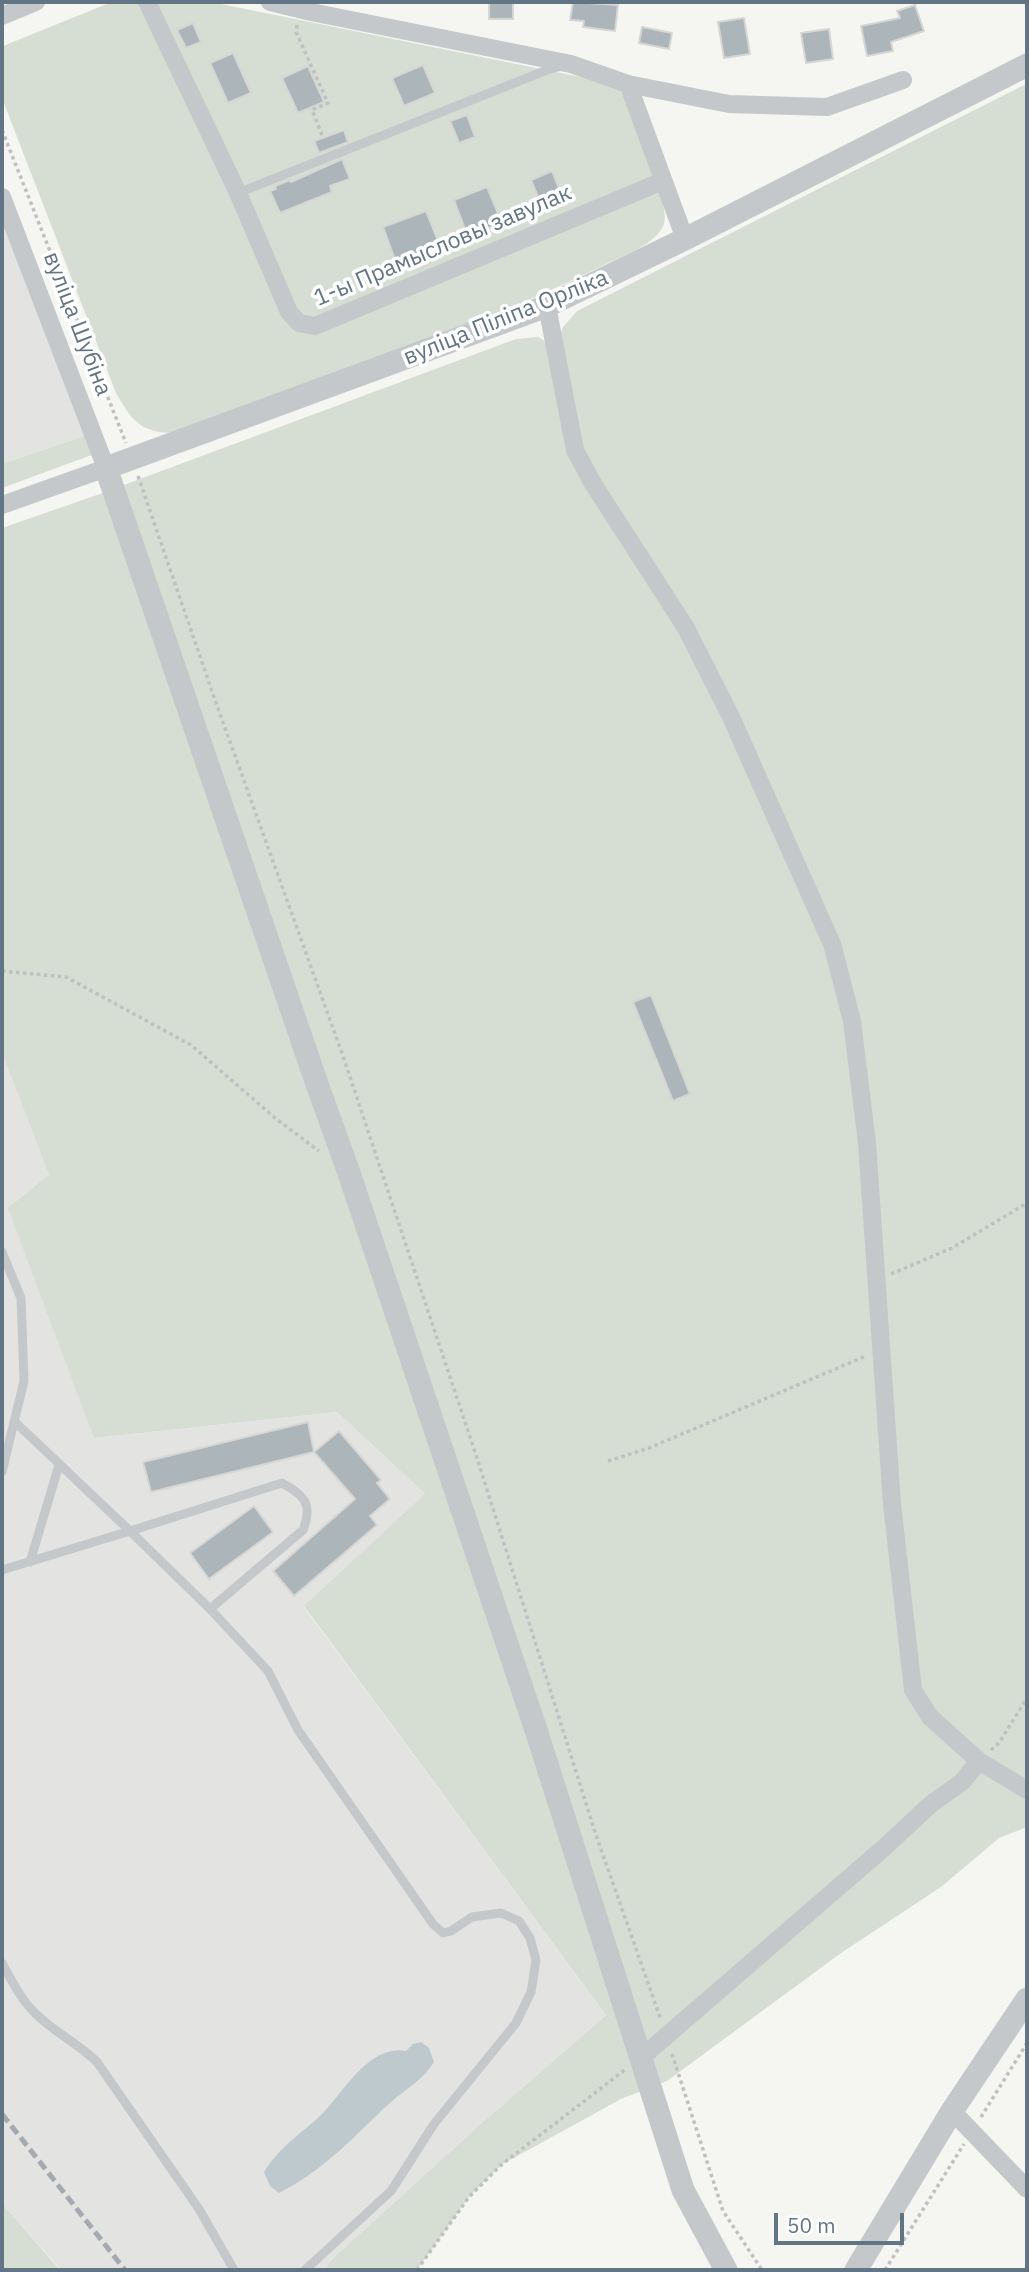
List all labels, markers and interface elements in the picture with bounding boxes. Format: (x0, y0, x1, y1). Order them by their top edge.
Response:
street label: 1-ы Прамысловы завулак (310, 179, 576, 313)
street label: вуліца Шубіна (37, 248, 117, 400)
street label: вуліца Піліпа Орліка (400, 264, 612, 372)
scale bar (777, 2198, 906, 2242)
text: 50 m (787, 2211, 836, 2239)

